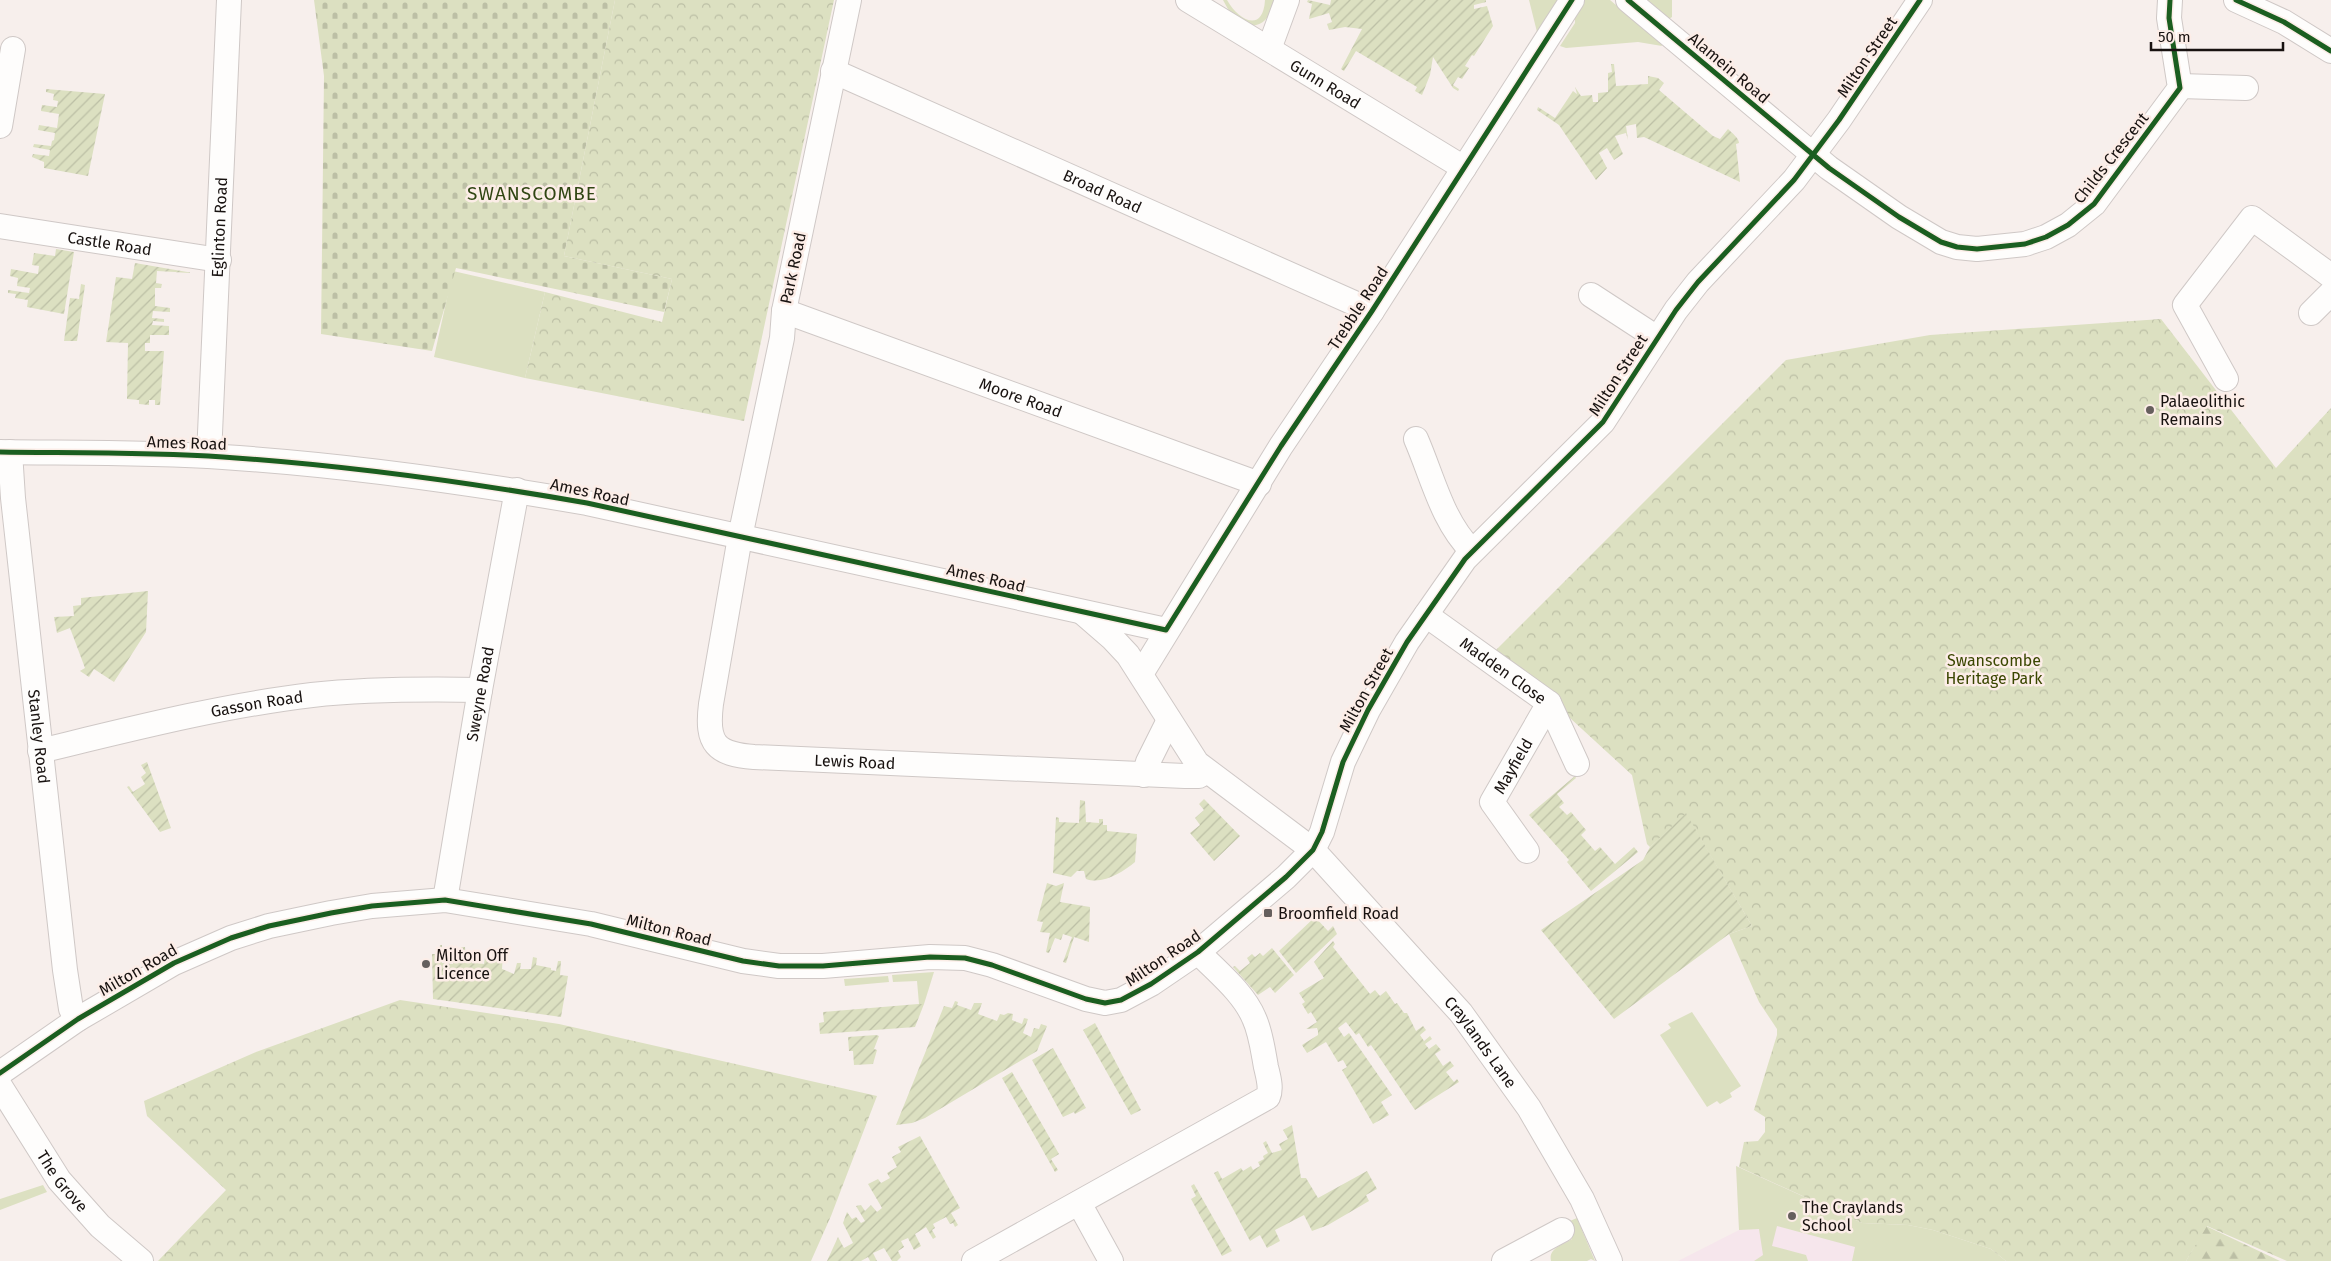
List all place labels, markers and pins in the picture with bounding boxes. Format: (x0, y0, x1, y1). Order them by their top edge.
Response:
place label: Palaeolithic Remains (2160, 392, 2245, 429)
marker: Palaeolithic Remains (2144, 404, 2156, 416)
place label: Broomfield Road (1278, 904, 1399, 923)
marker: Broomfield Road (1262, 907, 1274, 919)
place label: Milton Off Licence (436, 946, 510, 983)
marker: Milton Off Licence (420, 958, 432, 970)
place label: The Craylands School (1802, 1198, 1903, 1235)
marker: The Craylands School (1786, 1210, 1798, 1222)

